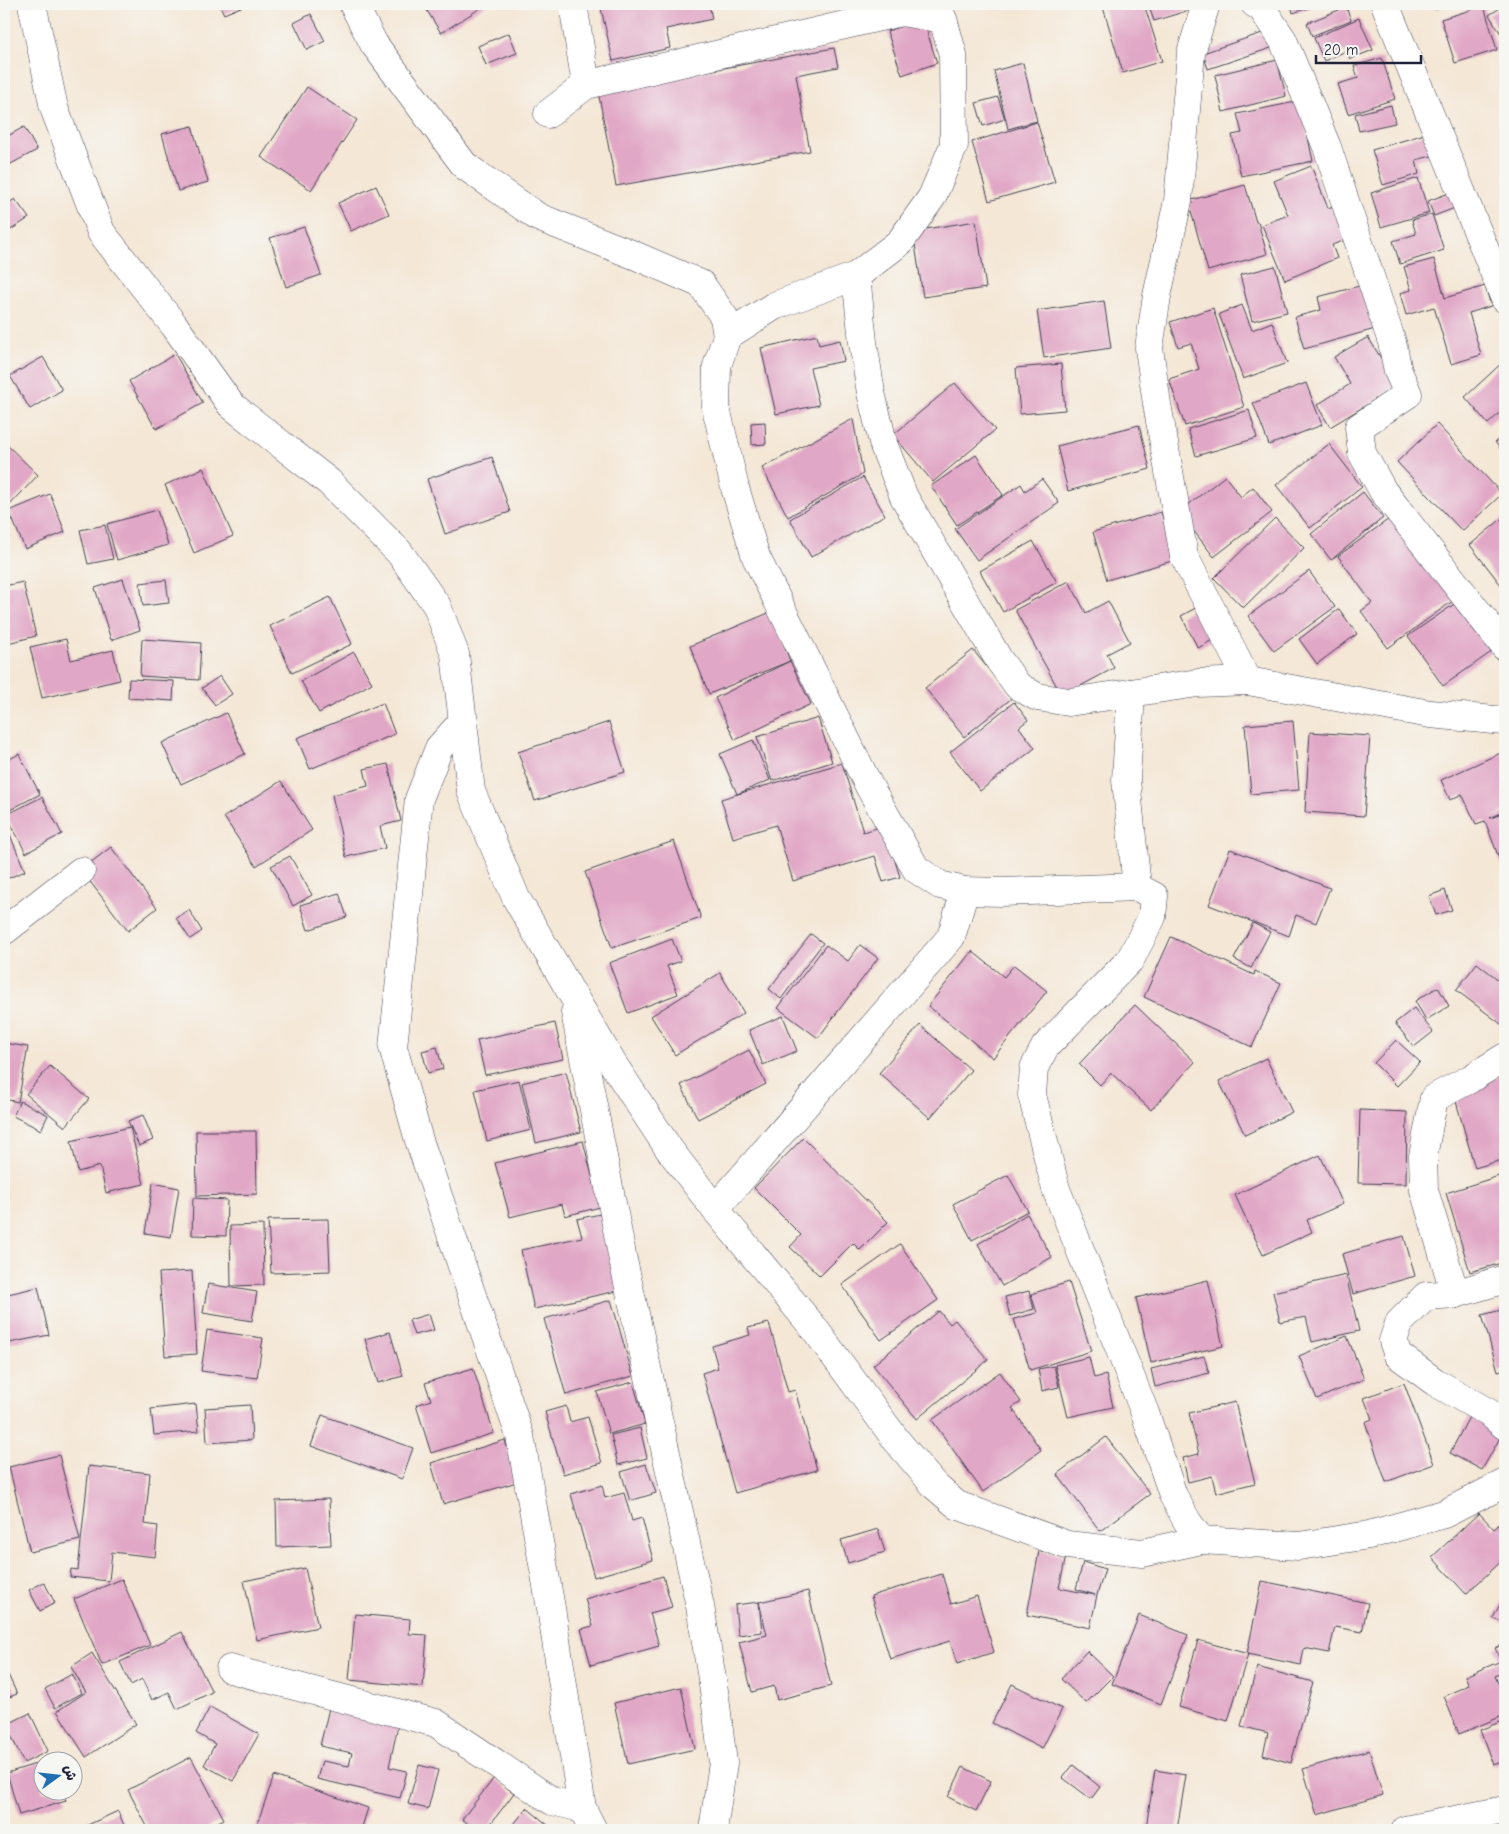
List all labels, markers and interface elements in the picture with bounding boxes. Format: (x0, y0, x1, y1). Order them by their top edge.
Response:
scale bar (1316, 32, 1422, 64)
text: 20 m (1324, 41, 1358, 59)
north arrow (32, 1752, 82, 1802)
text: ش (60, 1763, 80, 1782)

